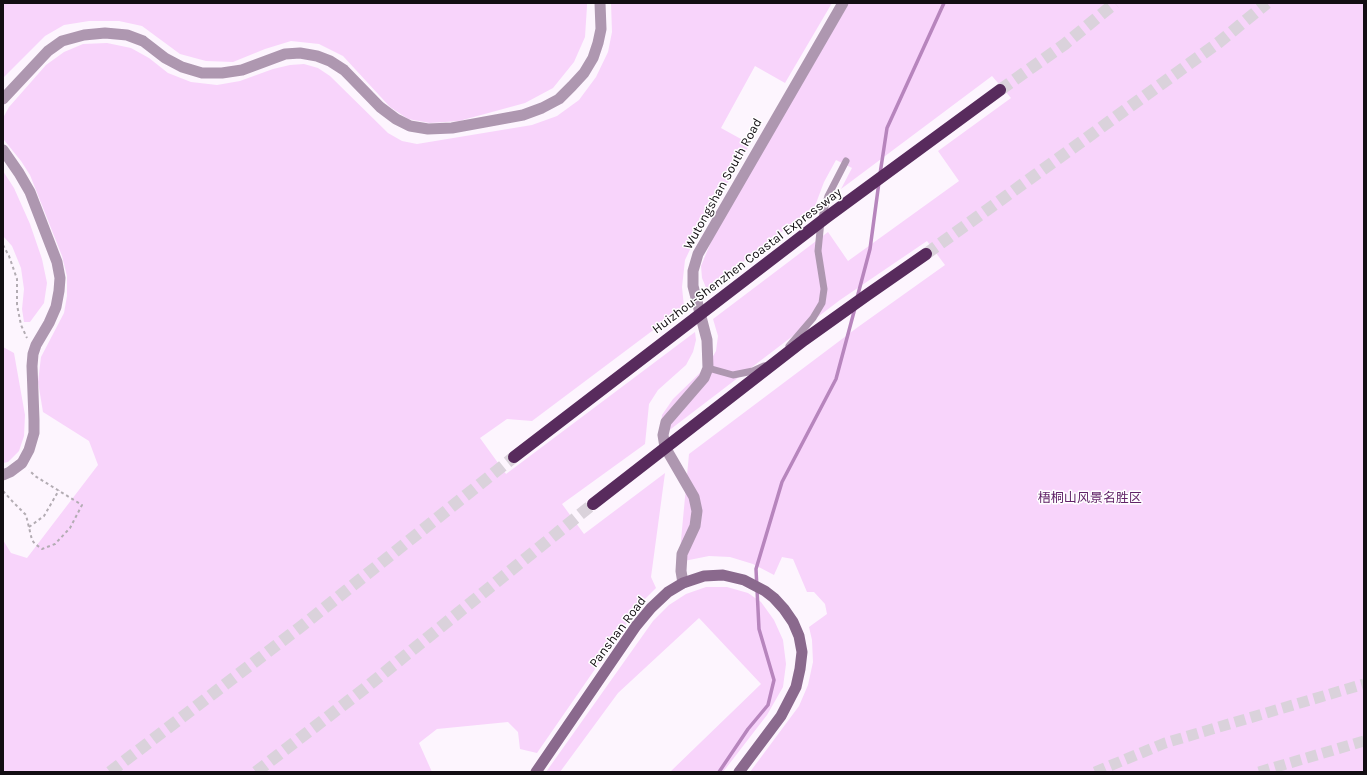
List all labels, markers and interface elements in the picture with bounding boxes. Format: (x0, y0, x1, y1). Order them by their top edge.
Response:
street label: Wutongshan South Road (680, 116, 766, 252)
street label: Huizhou-Shenzhen Coastal Expressway (649, 185, 845, 337)
park label: 梧桐山风景名胜区 (1038, 490, 1142, 506)
street label: Panshan Road (586, 593, 650, 671)

